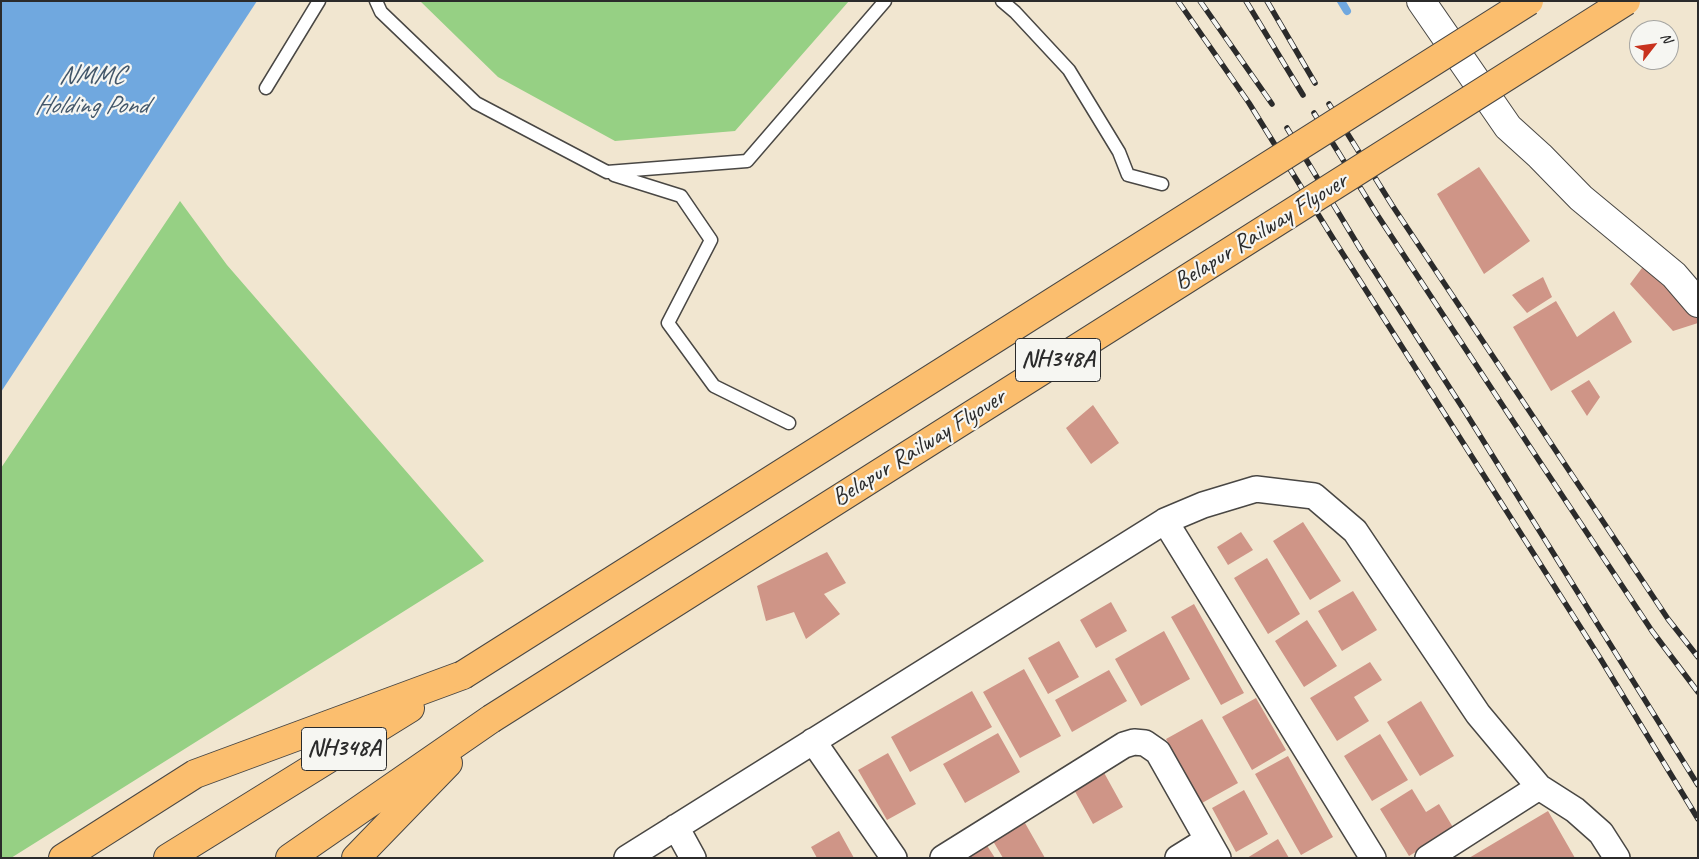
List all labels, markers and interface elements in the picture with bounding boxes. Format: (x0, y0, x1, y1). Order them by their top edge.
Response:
north arrow (1629, 20, 1679, 70)
text: N (1657, 30, 1676, 46)
water label: NMMC Holding Pond (35, 60, 147, 121)
street label: Belapur Railway Flyover (1169, 167, 1353, 297)
road number: NH348A (1016, 338, 1100, 382)
street label: Belapur Railway Flyover (827, 383, 1011, 513)
road number: NH348A (302, 728, 386, 771)

